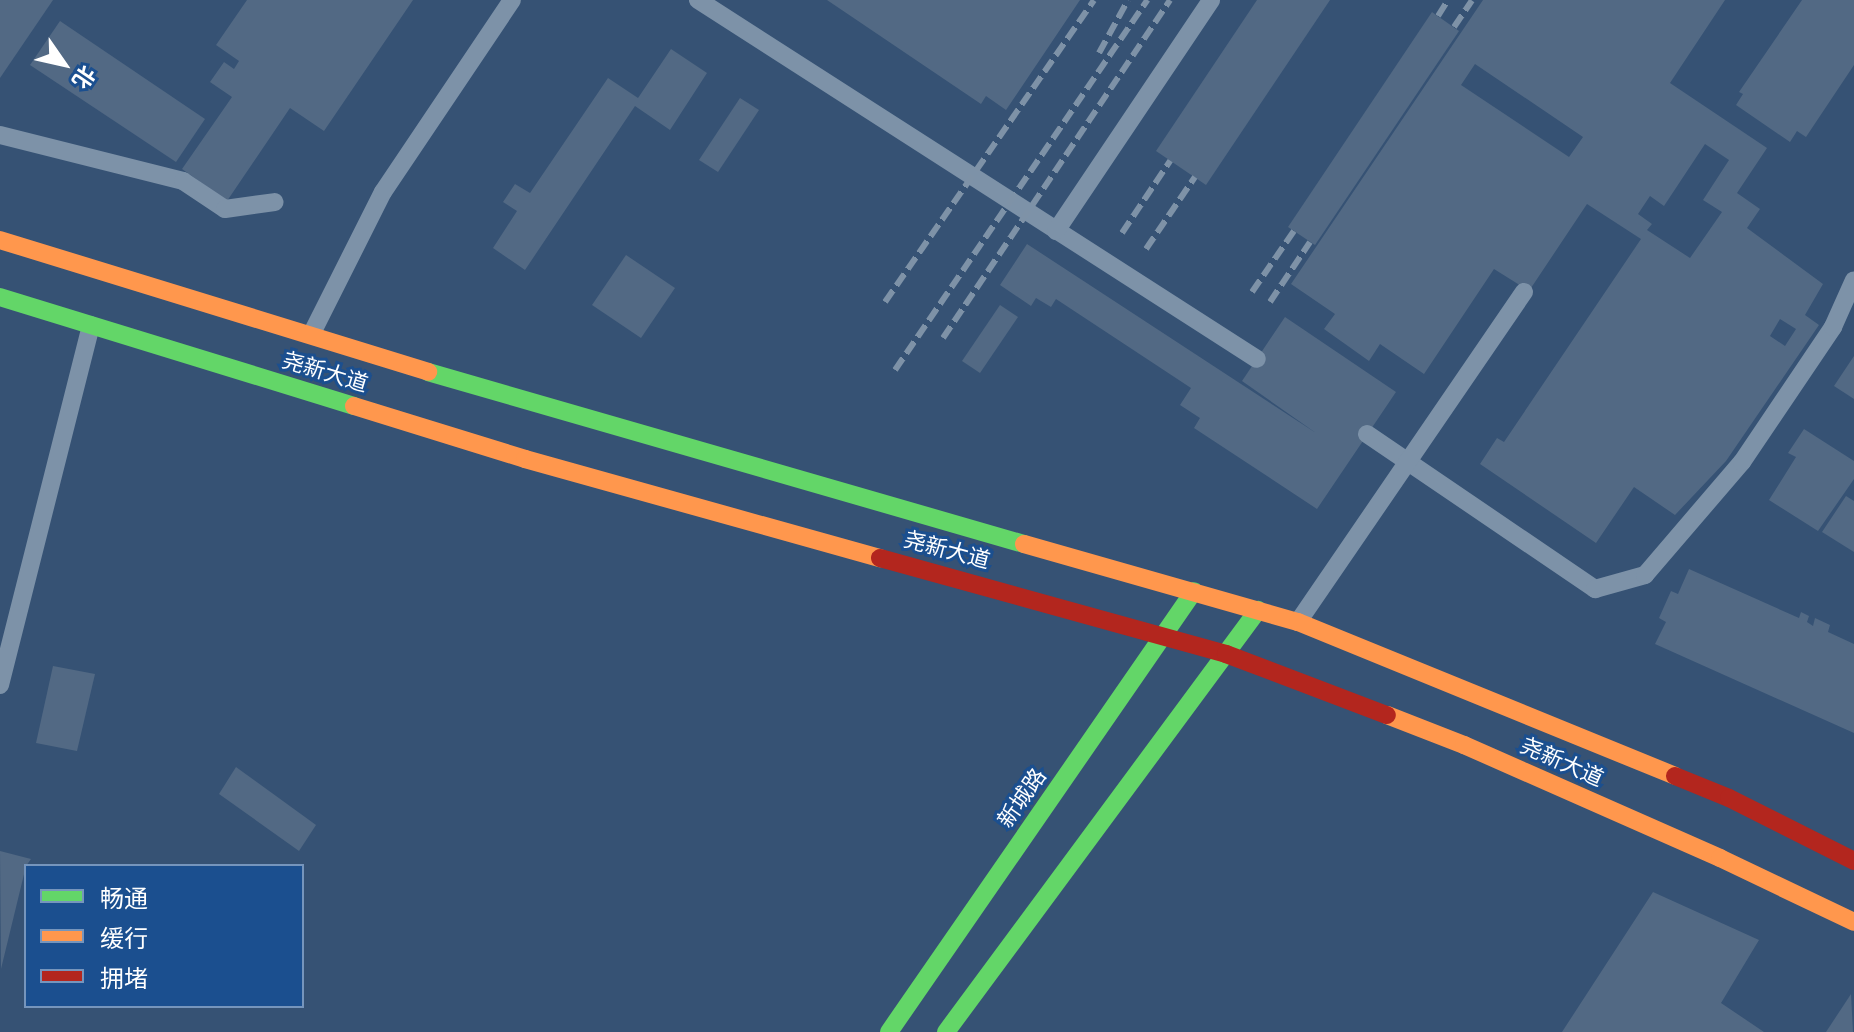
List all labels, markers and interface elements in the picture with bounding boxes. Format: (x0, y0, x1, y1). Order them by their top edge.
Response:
north arrow (24, 24, 104, 104)
text: 北 (66, 60, 102, 94)
street label: 尧新大道 (279, 347, 371, 397)
street label: 尧新大道 (901, 526, 993, 574)
street label: 尧新大道 (1516, 732, 1608, 792)
street label: 新城路 (992, 763, 1052, 833)
legend (24, 864, 304, 1008)
text: 畅通 (100, 883, 148, 914)
text: 缓行 (100, 923, 148, 954)
text: 拥堵 (100, 963, 148, 994)

